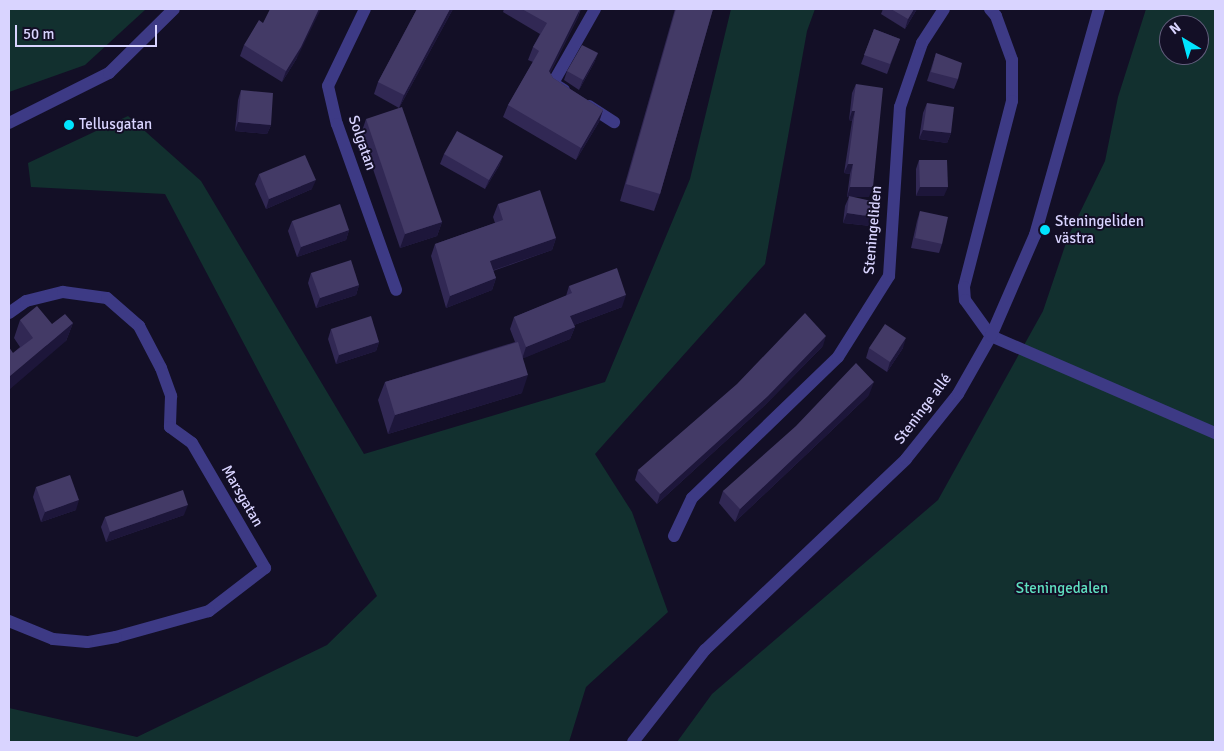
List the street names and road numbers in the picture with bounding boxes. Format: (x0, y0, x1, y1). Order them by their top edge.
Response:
street label: Solgatan (344, 113, 380, 173)
street label: Steningeliden (860, 185, 886, 275)
street label: Steninge allé (891, 370, 955, 448)
street label: Marsgatan (217, 462, 267, 530)

